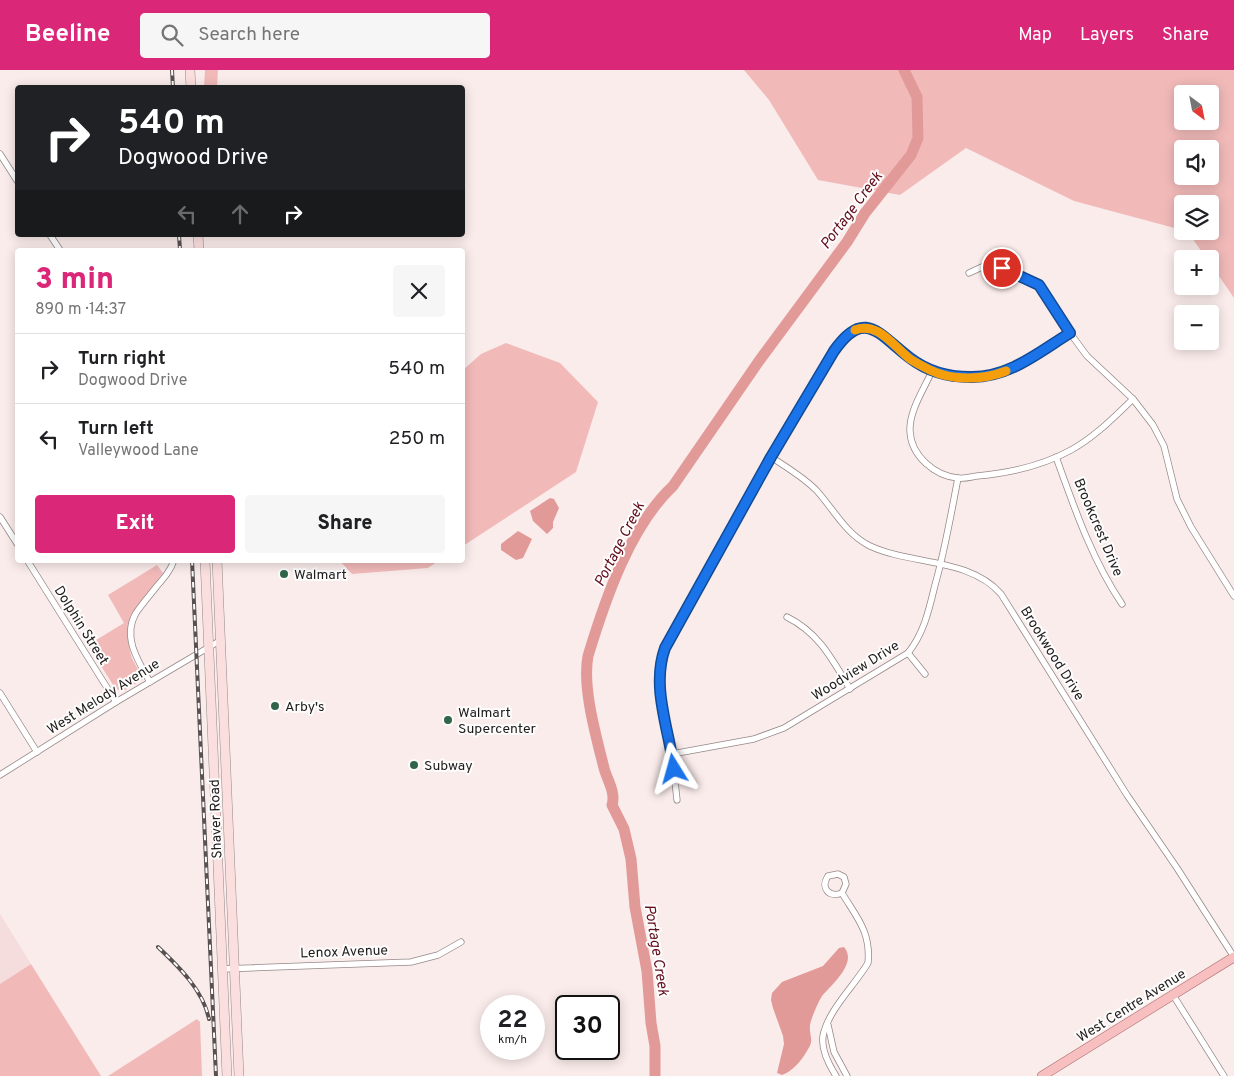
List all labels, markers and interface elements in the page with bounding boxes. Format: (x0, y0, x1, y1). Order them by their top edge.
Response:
search box (140, 13, 490, 58)
text: Beeline (25, 20, 110, 50)
icon: search (158, 21, 186, 49)
text: Search here (198, 23, 300, 47)
text: Map (1018, 24, 1052, 47)
text: Layers (1080, 24, 1134, 47)
text: Share (1162, 24, 1209, 47)
north arrow (1174, 85, 1219, 130)
map controls (1174, 85, 1219, 350)
text: 540 m (118, 102, 225, 146)
icon: right (35, 105, 100, 170)
button: sound (1174, 140, 1219, 185)
text: Dogwood Drive (118, 145, 268, 172)
water label: Portage Creek (817, 168, 888, 254)
button: layers (1174, 195, 1219, 240)
icon: left (173, 200, 201, 228)
icon: ahead (226, 200, 254, 228)
icon: right (279, 200, 307, 228)
pin (981, 247, 1023, 289)
button: + (1174, 250, 1219, 295)
icon: arrive (988, 254, 1016, 282)
text: 3 min (35, 262, 114, 299)
button: close (393, 265, 445, 317)
text: 890 m · 14:37 (35, 300, 126, 320)
button: − (1174, 305, 1219, 350)
text: Turn right (78, 347, 166, 371)
icon: right (35, 355, 63, 383)
text: 540 m (388, 357, 445, 381)
text: Dogwood Drive (78, 371, 187, 391)
text: Turn left (78, 417, 154, 441)
icon: left (35, 425, 63, 453)
text: 250 m (389, 427, 445, 451)
text: Valleywood Lane (78, 441, 199, 461)
street label: Brookcrest Drive (1069, 476, 1126, 579)
button: Exit (35, 495, 235, 553)
button: Share (245, 495, 445, 553)
water label: Portage Creek (591, 499, 650, 590)
place label: Walmart (294, 567, 347, 584)
marker: Walmart (278, 568, 290, 580)
street label: Dolphin Street (50, 583, 112, 668)
street label: Brookwood Drive (1016, 604, 1087, 704)
street label: Woodview Drive (809, 638, 903, 705)
street label: West Melody Avenue (44, 656, 163, 739)
place label: Arby's (285, 699, 325, 716)
marker: Arby's (269, 700, 281, 712)
place label: Walmart Supercenter (458, 705, 537, 738)
marker: Walmart Supercenter (442, 714, 454, 726)
position arrow (647, 742, 699, 794)
place label: Subway (424, 758, 473, 775)
marker: Subway (408, 759, 420, 771)
street label: Shaver Road (207, 779, 226, 859)
water label: Portage Creek (639, 903, 672, 998)
street label: Lenox Avenue (300, 942, 388, 963)
street label: West Centre Avenue (1074, 966, 1189, 1047)
speed limit sign: 30 (555, 995, 620, 1060)
text: 22 (497, 1005, 528, 1037)
text: km/h (498, 1032, 527, 1048)

